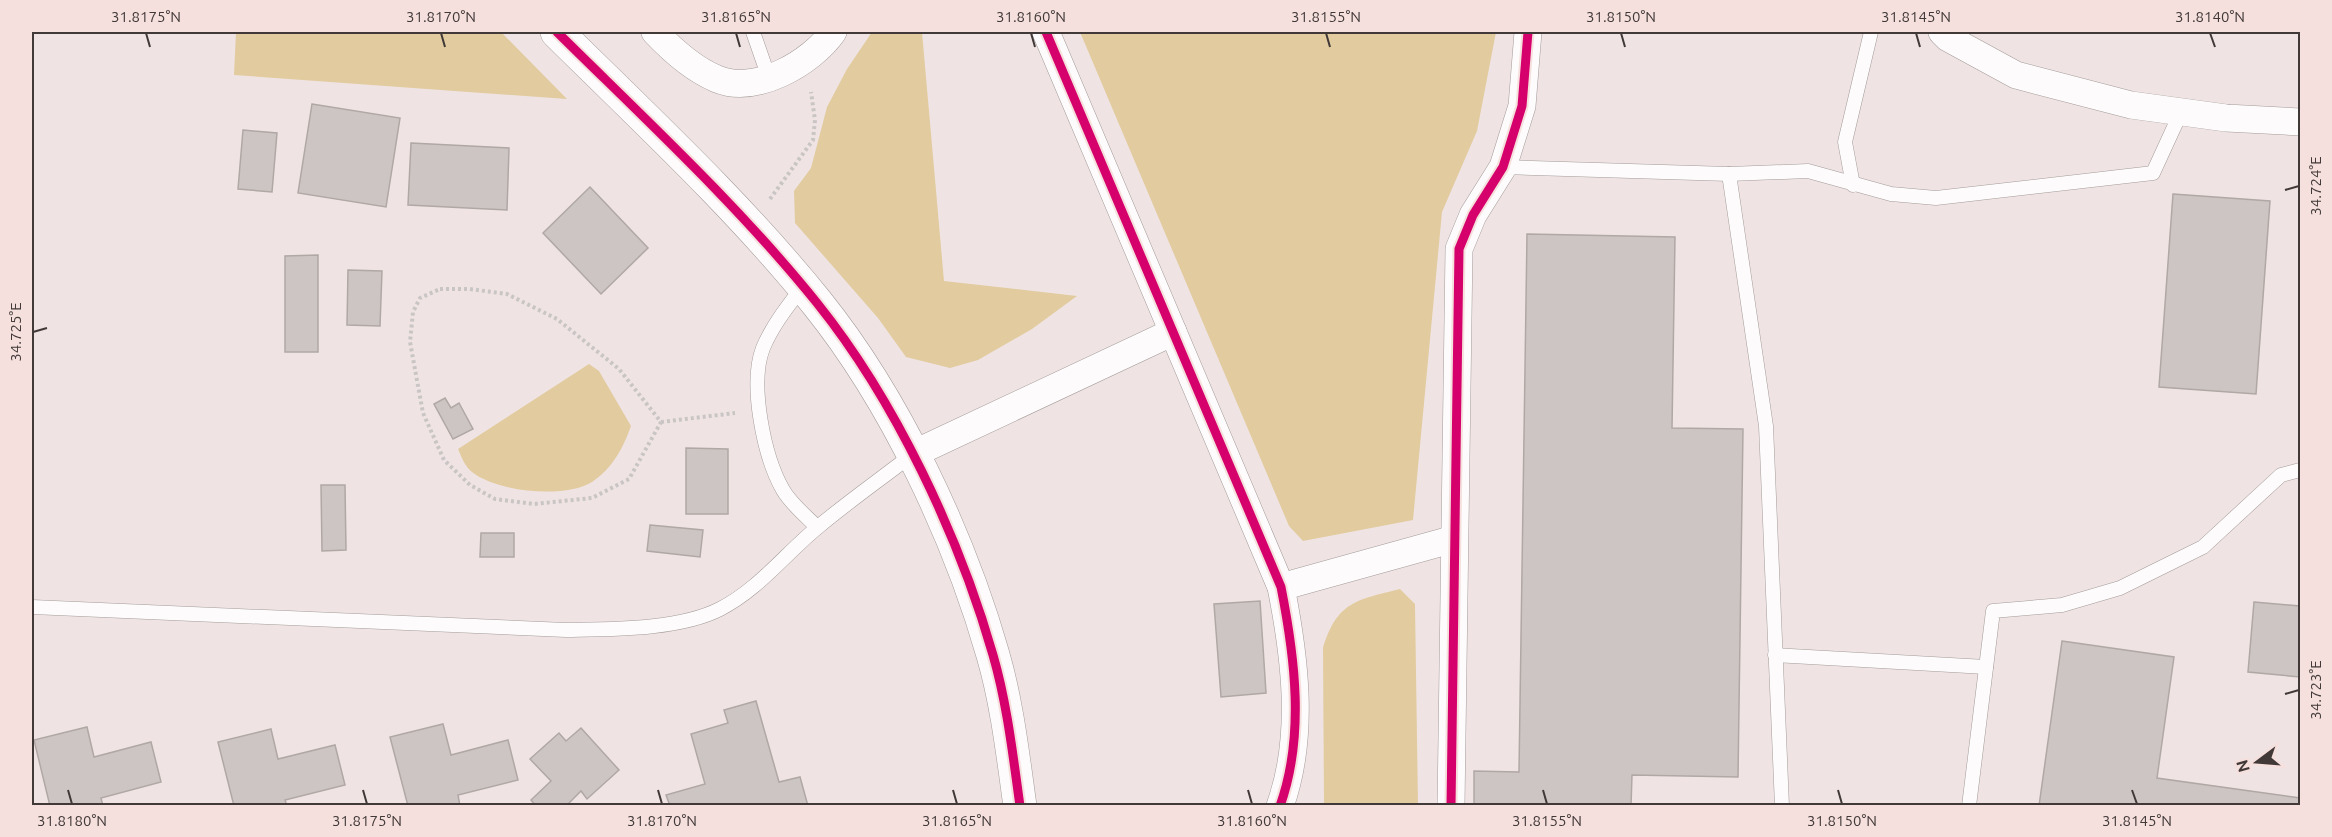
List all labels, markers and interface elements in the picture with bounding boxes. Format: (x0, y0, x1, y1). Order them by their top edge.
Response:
text: 31.8175°N (111, 8, 181, 25)
text: 31.8170°N (406, 8, 476, 25)
text: 31.8165°N (701, 8, 771, 25)
text: 31.8160°N (996, 8, 1066, 25)
text: 31.8155°N (1291, 8, 1361, 25)
text: 31.8150°N (1586, 8, 1656, 25)
text: 31.8145°N (1881, 8, 1951, 25)
text: 31.8140°N (2175, 8, 2245, 25)
text: 34.724°E (2307, 156, 2324, 216)
text: 34.725°E (7, 302, 24, 362)
text: 34.723°E (2307, 660, 2324, 720)
north arrow (2227, 732, 2287, 792)
text: N (2232, 758, 2253, 774)
text: 31.8180°N (37, 812, 107, 829)
text: 31.8175°N (332, 812, 402, 829)
text: 31.8170°N (627, 812, 697, 829)
text: 31.8165°N (922, 812, 992, 829)
text: 31.8160°N (1217, 812, 1287, 829)
text: 31.8155°N (1512, 812, 1582, 829)
text: 31.8150°N (1807, 812, 1877, 829)
text: 31.8145°N (2102, 812, 2172, 829)

